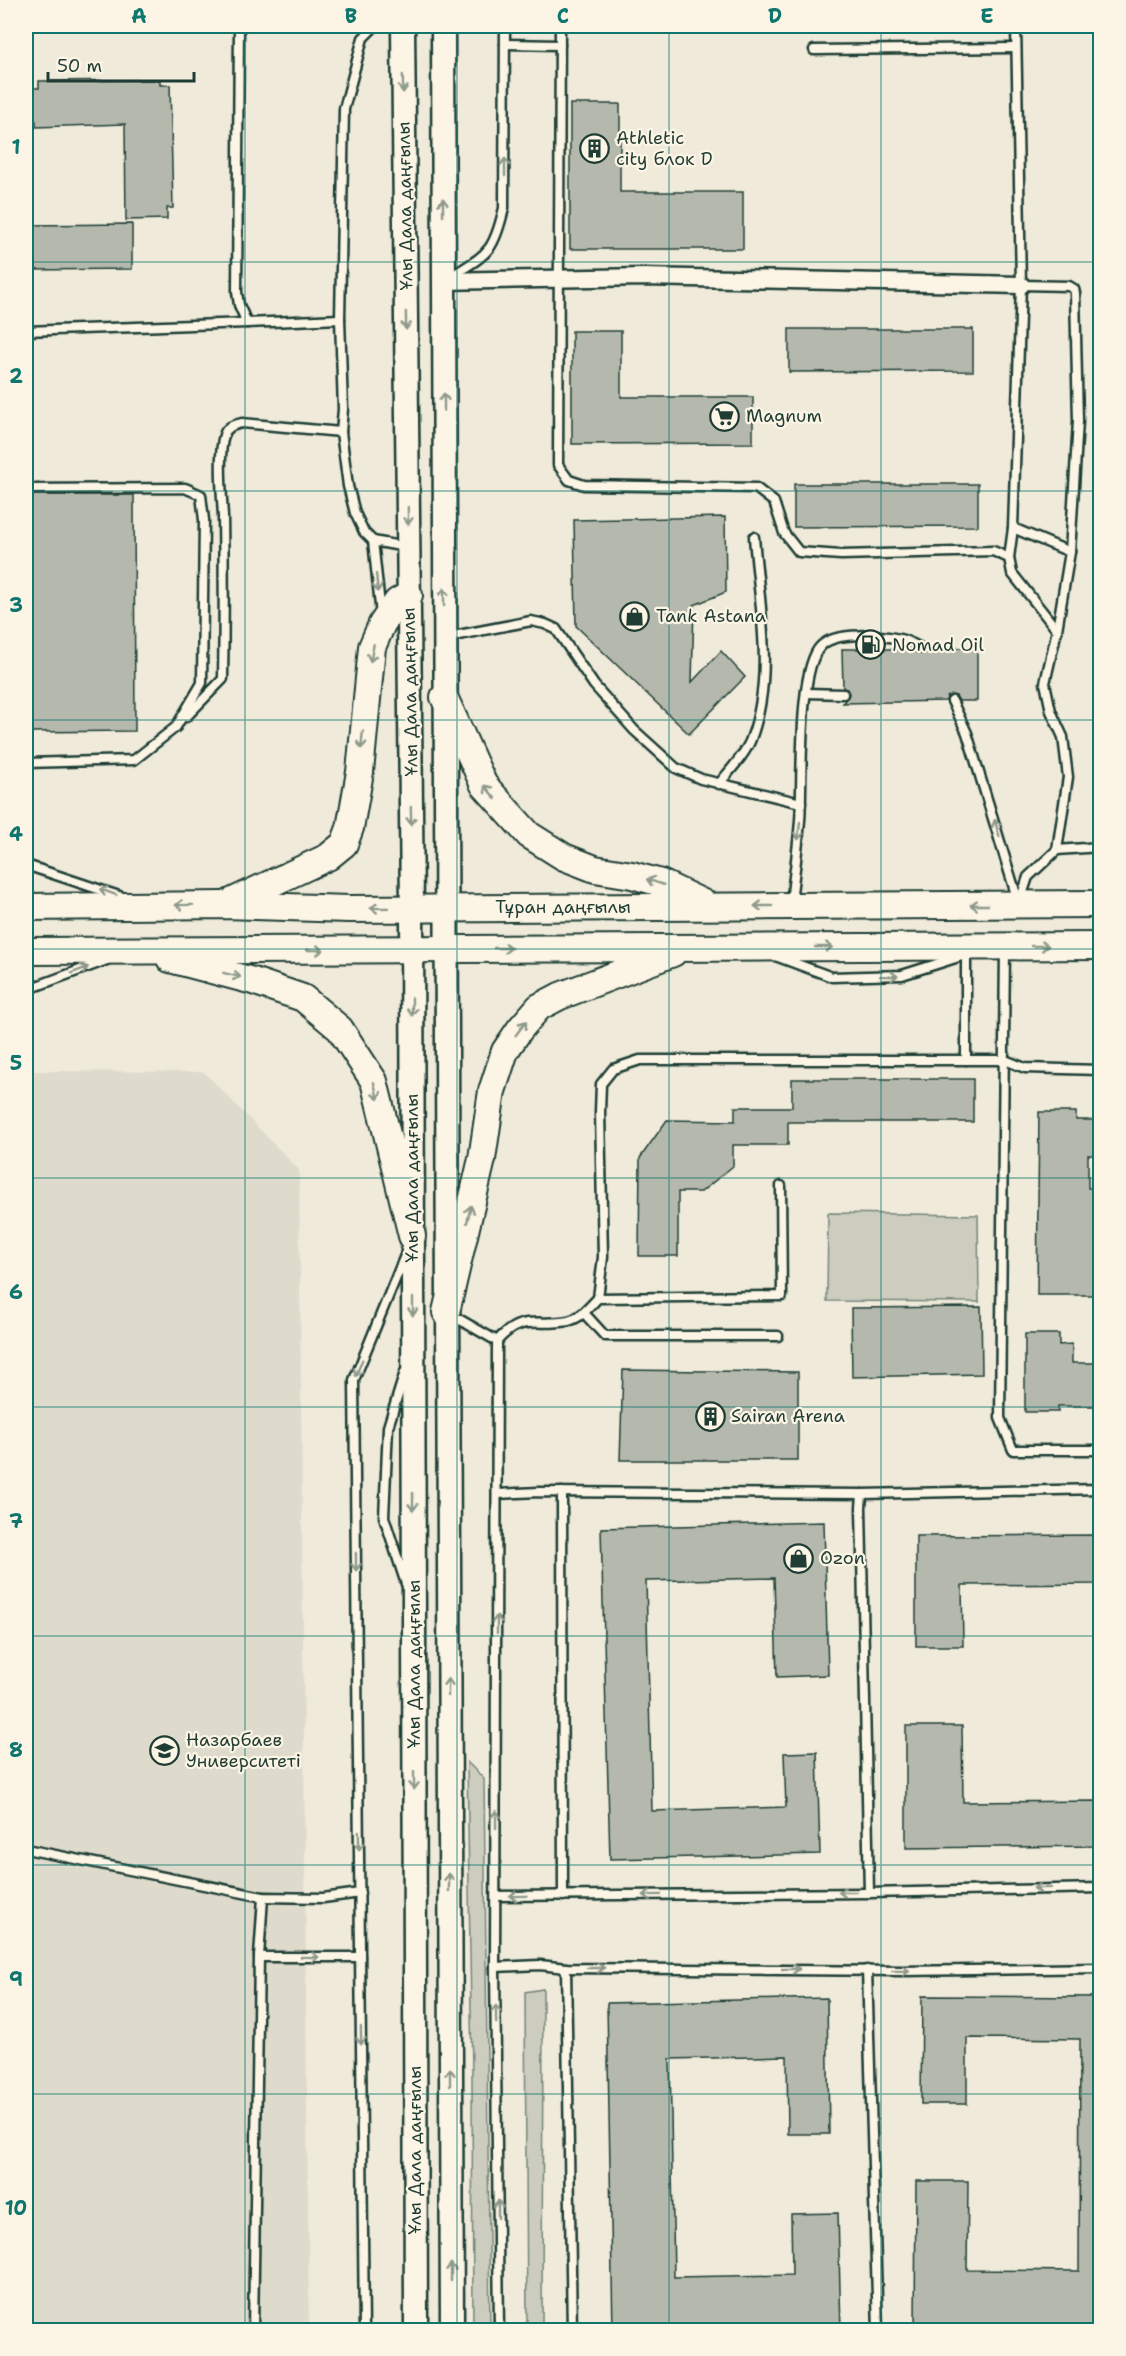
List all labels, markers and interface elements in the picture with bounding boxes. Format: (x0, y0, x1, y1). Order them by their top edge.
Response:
text: A (131, 3, 147, 29)
text: B (345, 3, 357, 29)
text: C (557, 3, 569, 29)
text: D (768, 3, 782, 29)
text: E (980, 3, 994, 29)
scale bar (48, 45, 194, 83)
text: 50 m (57, 54, 102, 78)
one-way arrow (398, 73, 409, 93)
street label: Ұлы Дала даңғылы (392, 121, 418, 291)
place label: Athletic city блок D (616, 126, 713, 171)
building icon: Athletic city блок D (579, 132, 611, 164)
text: 1 (11, 134, 21, 160)
one-way arrow (499, 157, 511, 177)
one-way arrow (437, 197, 449, 217)
one-way arrow (400, 310, 412, 330)
text: 2 (9, 363, 23, 389)
one-way arrow (438, 392, 449, 412)
supermarket icon: Magnum (709, 400, 741, 432)
place label: Magnum (746, 404, 822, 428)
one-way arrow (402, 505, 414, 525)
one-way arrow (372, 572, 383, 592)
one-way arrow (438, 587, 450, 607)
text: 3 (9, 592, 23, 618)
shop icon: Tank Astana (619, 600, 651, 632)
place label: Tank Astana (656, 604, 766, 628)
street label: Ұлы Дала даңғылы (397, 607, 423, 777)
fuel station icon: Nomad Oil (855, 629, 887, 661)
place label: Nomad Oil (892, 633, 984, 657)
one-way arrow (366, 643, 377, 662)
one-way arrow (356, 730, 367, 750)
one-way arrow (483, 784, 496, 800)
one-way arrow (405, 805, 417, 825)
one-way arrow (991, 819, 1002, 838)
one-way arrow (793, 820, 804, 840)
text: 4 (9, 821, 23, 847)
one-way arrow (646, 876, 665, 887)
one-way arrow (99, 886, 117, 897)
street label: Тұран даңғылы (495, 895, 631, 919)
one-way arrow (175, 899, 195, 911)
one-way arrow (970, 899, 990, 911)
one-way arrow (754, 900, 774, 912)
one-way arrow (370, 902, 390, 914)
one-way arrow (1030, 940, 1050, 952)
one-way arrow (814, 941, 834, 953)
one-way arrow (493, 942, 513, 954)
one-way arrow (304, 944, 324, 956)
one-way arrow (70, 964, 89, 975)
one-way arrow (222, 970, 241, 982)
one-way arrow (879, 970, 899, 981)
one-way arrow (406, 997, 418, 1017)
one-way arrow (514, 1021, 527, 1037)
text: 5 (10, 1050, 22, 1076)
one-way arrow (371, 1081, 383, 1100)
street label: Ұлы Дала даңғылы (400, 1094, 424, 1262)
one-way arrow (464, 1205, 476, 1224)
text: 6 (9, 1279, 23, 1305)
one-way arrow (407, 1297, 419, 1317)
one-way arrow (353, 1358, 364, 1377)
building icon: Sairan Arena (694, 1400, 726, 1432)
place label: Sairan Arena (731, 1404, 845, 1428)
one-way arrow (407, 1492, 419, 1512)
text: 7 (9, 1508, 23, 1534)
shop icon: Ozon (783, 1542, 815, 1574)
place label: Ozon (820, 1546, 865, 1570)
one-way arrow (350, 1552, 362, 1572)
street label: Ұлы Дала даңғылы (402, 1580, 426, 1748)
one-way arrow (491, 1615, 503, 1635)
one-way arrow (442, 1678, 454, 1698)
place label: Назарбаев Университеті (186, 1728, 301, 1773)
school or university icon: Назарбаев Университеті (149, 1734, 181, 1766)
text: 8 (9, 1737, 23, 1763)
one-way arrow (408, 1771, 420, 1791)
one-way arrow (490, 1810, 502, 1830)
one-way arrow (353, 1831, 365, 1851)
one-way arrow (443, 1873, 455, 1893)
one-way arrow (1033, 1883, 1053, 1894)
one-way arrow (838, 1886, 858, 1898)
one-way arrow (643, 1889, 663, 1900)
one-way arrow (509, 1890, 529, 1902)
one-way arrow (299, 1952, 319, 1963)
one-way arrow (585, 1962, 605, 1974)
one-way arrow (780, 1963, 800, 1975)
one-way arrow (891, 1965, 911, 1977)
text: 9 (9, 1966, 23, 1992)
one-way arrow (490, 2005, 502, 2025)
one-way arrow (355, 2026, 367, 2046)
street label: Ұлы Дала даңғылы (403, 2066, 427, 2234)
one-way arrow (444, 2068, 456, 2088)
text: 10 (5, 2195, 27, 2221)
one-way arrow (492, 2200, 504, 2220)
one-way arrow (445, 2263, 457, 2283)

